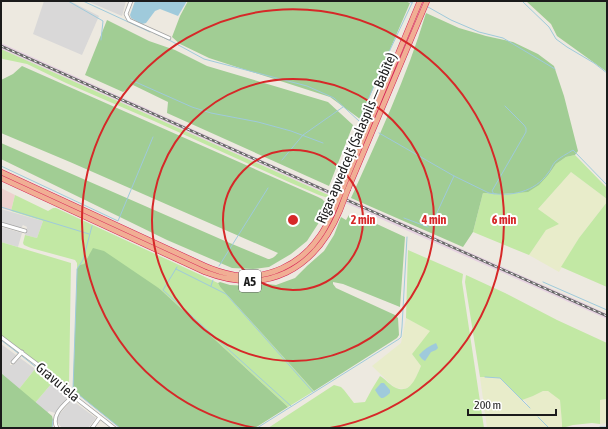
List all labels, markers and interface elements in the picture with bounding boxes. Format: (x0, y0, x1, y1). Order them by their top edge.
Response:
street label: Rīgas apvedceļš (Salaspils — Babīte) (313, 50, 399, 226)
centre of rings (286, 213, 300, 227)
text: 2 min (351, 213, 375, 227)
text: 4 min (421, 213, 446, 227)
text: 6 min (492, 213, 516, 227)
road number: A5 (239, 270, 261, 292)
street label: Gravu iela (33, 359, 83, 405)
scale bar (468, 391, 556, 417)
text: 200 m (474, 398, 501, 412)

